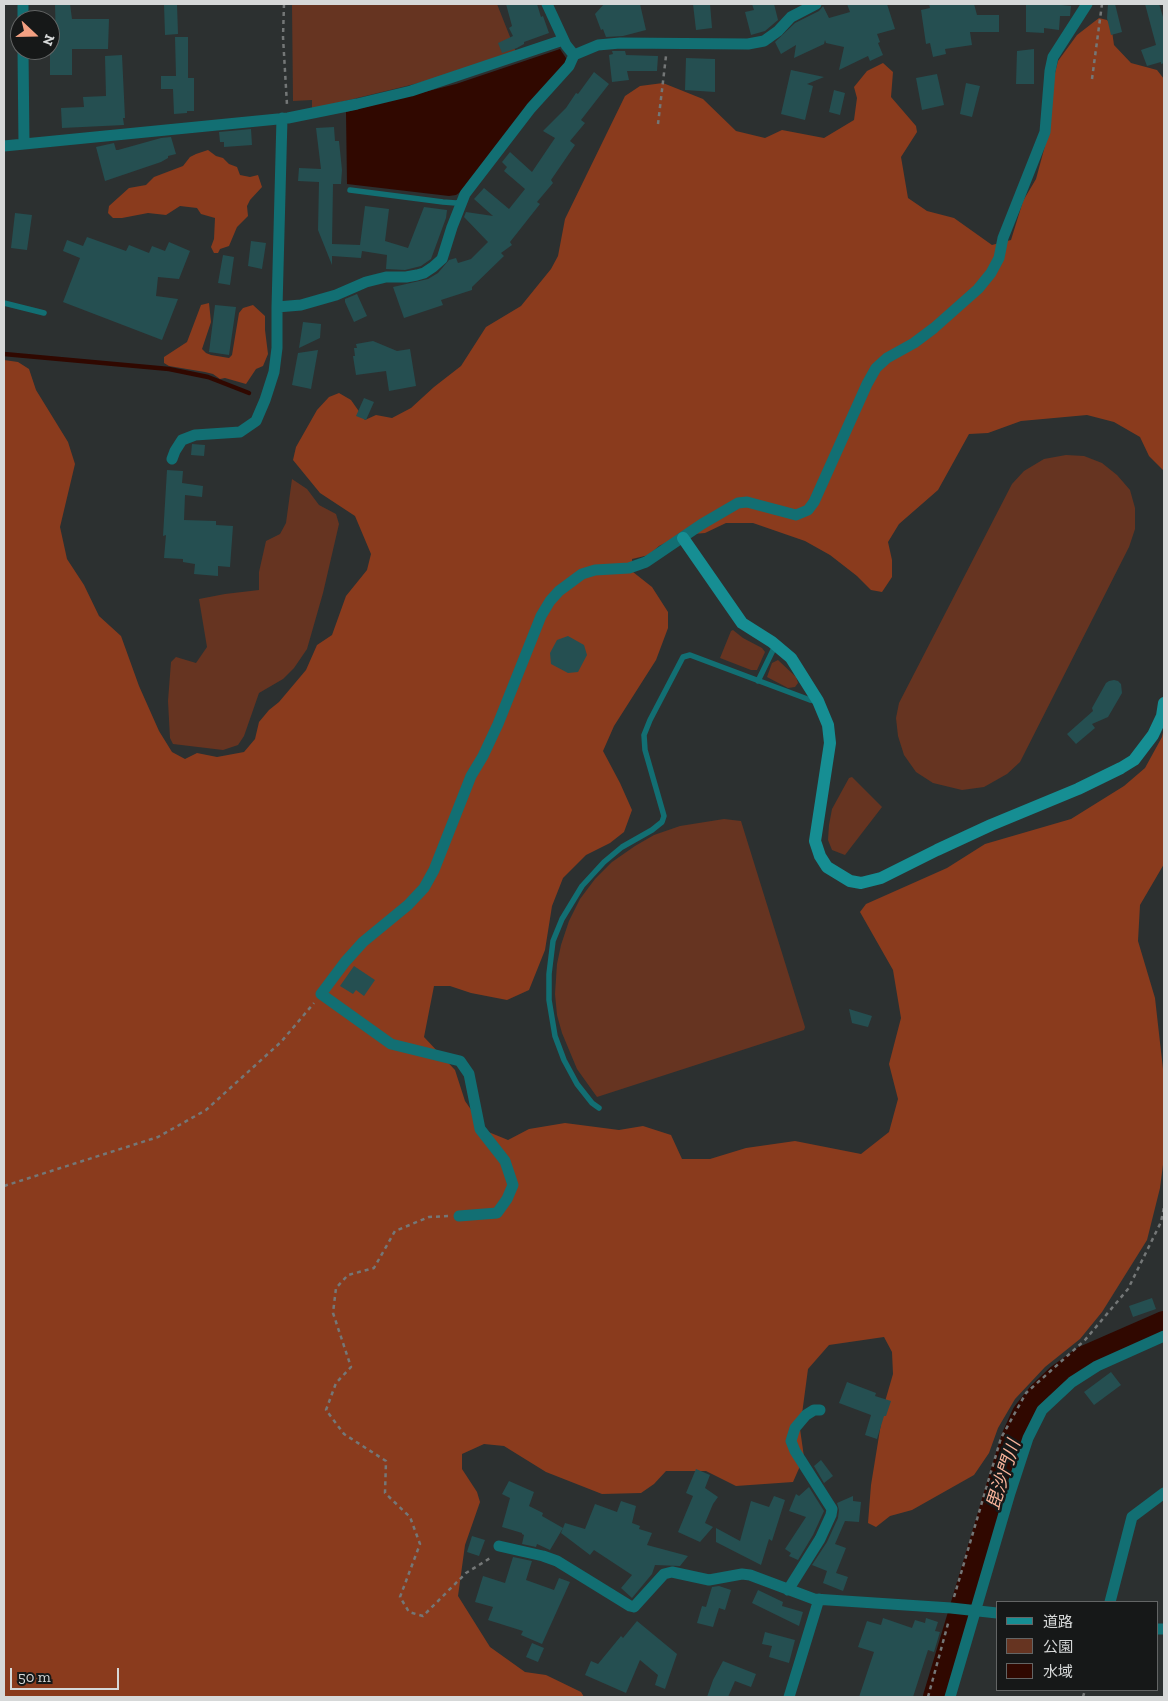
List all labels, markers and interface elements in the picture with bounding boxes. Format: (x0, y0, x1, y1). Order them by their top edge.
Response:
north arrow (10, 10, 60, 60)
text: N (39, 32, 58, 48)
water label: 毘沙門川 (983, 1437, 1025, 1513)
legend (996, 1601, 1158, 1691)
text: 道路 (1043, 1613, 1073, 1631)
text: 公園 (1043, 1638, 1073, 1656)
scale bar (12, 1658, 121, 1690)
text: 水域 (1043, 1663, 1073, 1681)
text: 50 m (18, 1668, 51, 1686)

